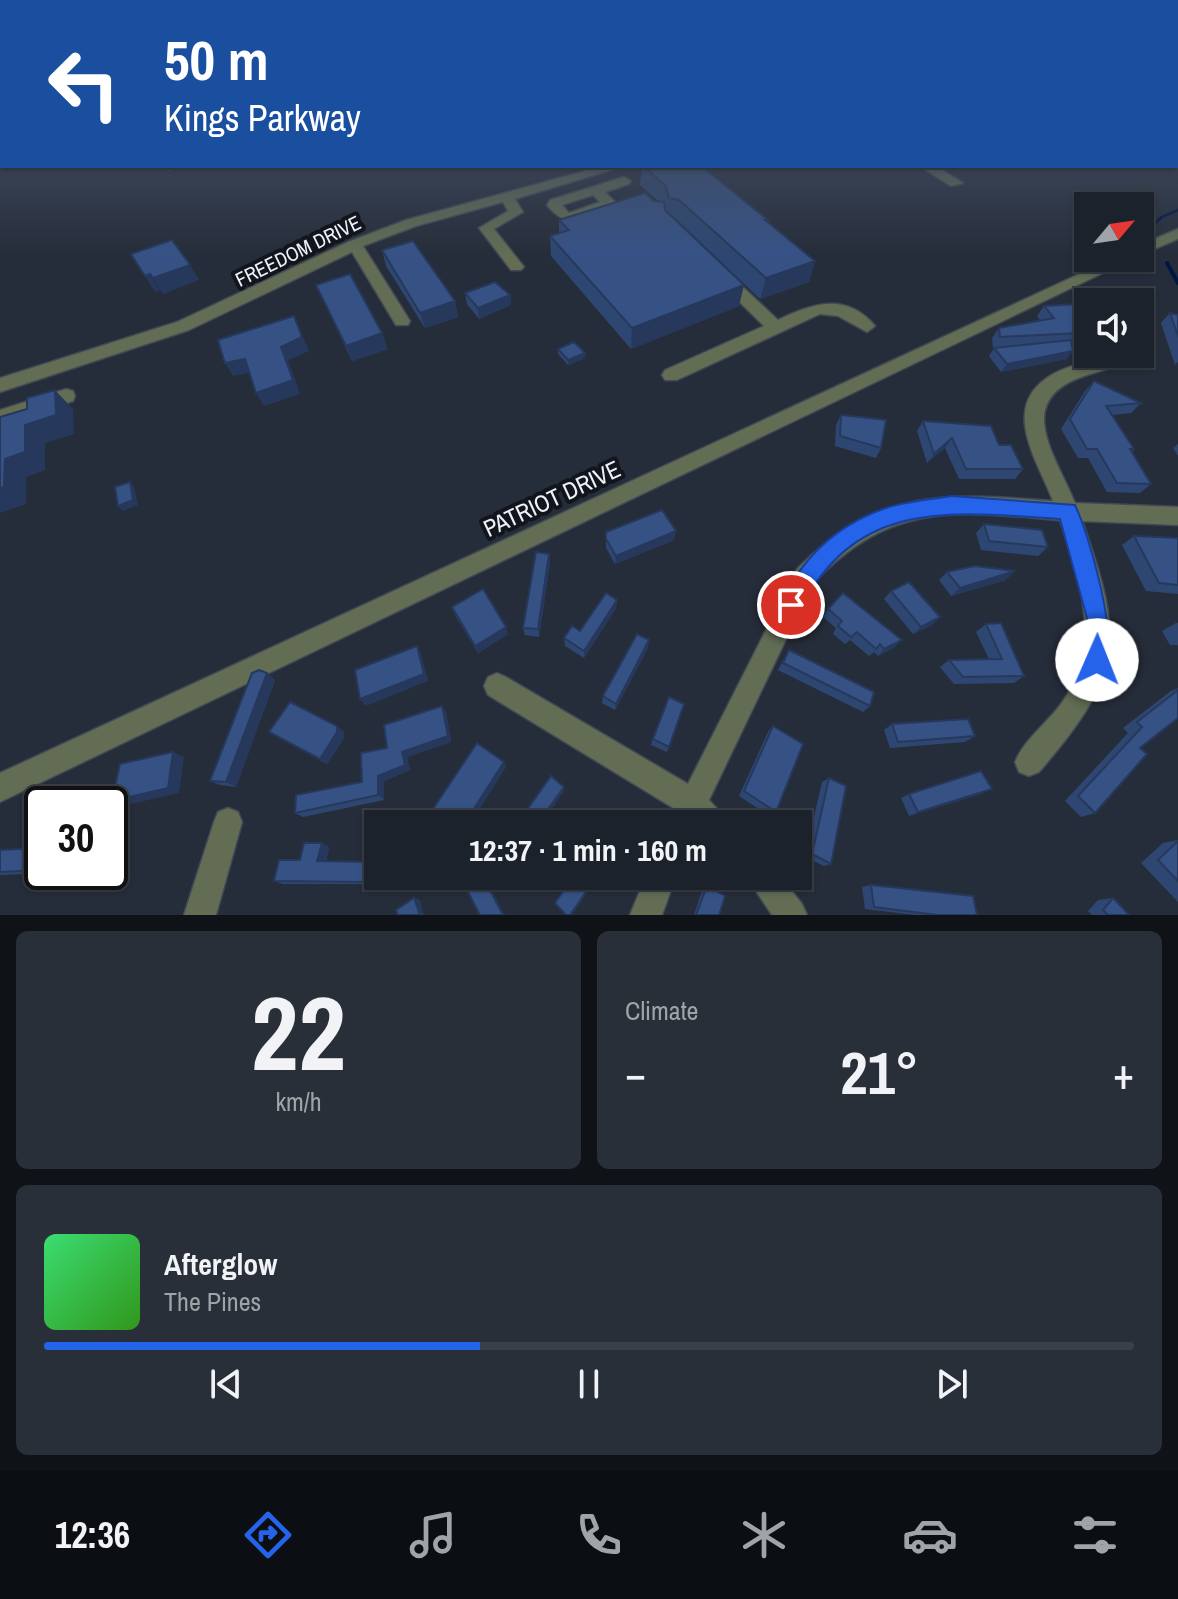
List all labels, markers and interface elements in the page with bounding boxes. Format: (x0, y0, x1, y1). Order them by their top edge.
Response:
text: 50 m (164, 22, 269, 97)
icon: left (32, 32, 136, 136)
text: Kings Parkway (164, 94, 361, 142)
north arrow (1074, 192, 1154, 272)
map controls (1074, 192, 1154, 368)
street label: FREEDOM DRIVE (230, 208, 365, 293)
button: sound (1074, 288, 1154, 368)
street label: PATRIOT DRIVE (478, 452, 625, 544)
pin (757, 571, 825, 639)
icon: arrive (769, 583, 813, 627)
position arrow (1055, 618, 1139, 702)
speed limit sign: 30 (24, 786, 128, 890)
text: 12:37 · 1 min · 160 m (469, 830, 707, 870)
text: 22 (251, 962, 346, 1102)
text: Climate (625, 993, 698, 1028)
text: 21° (840, 1032, 919, 1113)
text: − (625, 1043, 646, 1103)
text: + (1113, 1043, 1134, 1103)
text: km/h (275, 1084, 322, 1119)
text: Afterglow (164, 1244, 277, 1284)
text: The Pines (164, 1284, 261, 1319)
icon: previous (204, 1362, 248, 1406)
icon: pause (567, 1362, 611, 1406)
icon: next (930, 1362, 974, 1406)
icon: directions (240, 1507, 296, 1563)
icon: music (405, 1507, 461, 1563)
icon: phone (571, 1507, 627, 1563)
icon: climate (736, 1507, 792, 1563)
icon: car (902, 1507, 958, 1563)
icon: filters (1067, 1507, 1123, 1563)
text: 12:36 (55, 1511, 130, 1559)

